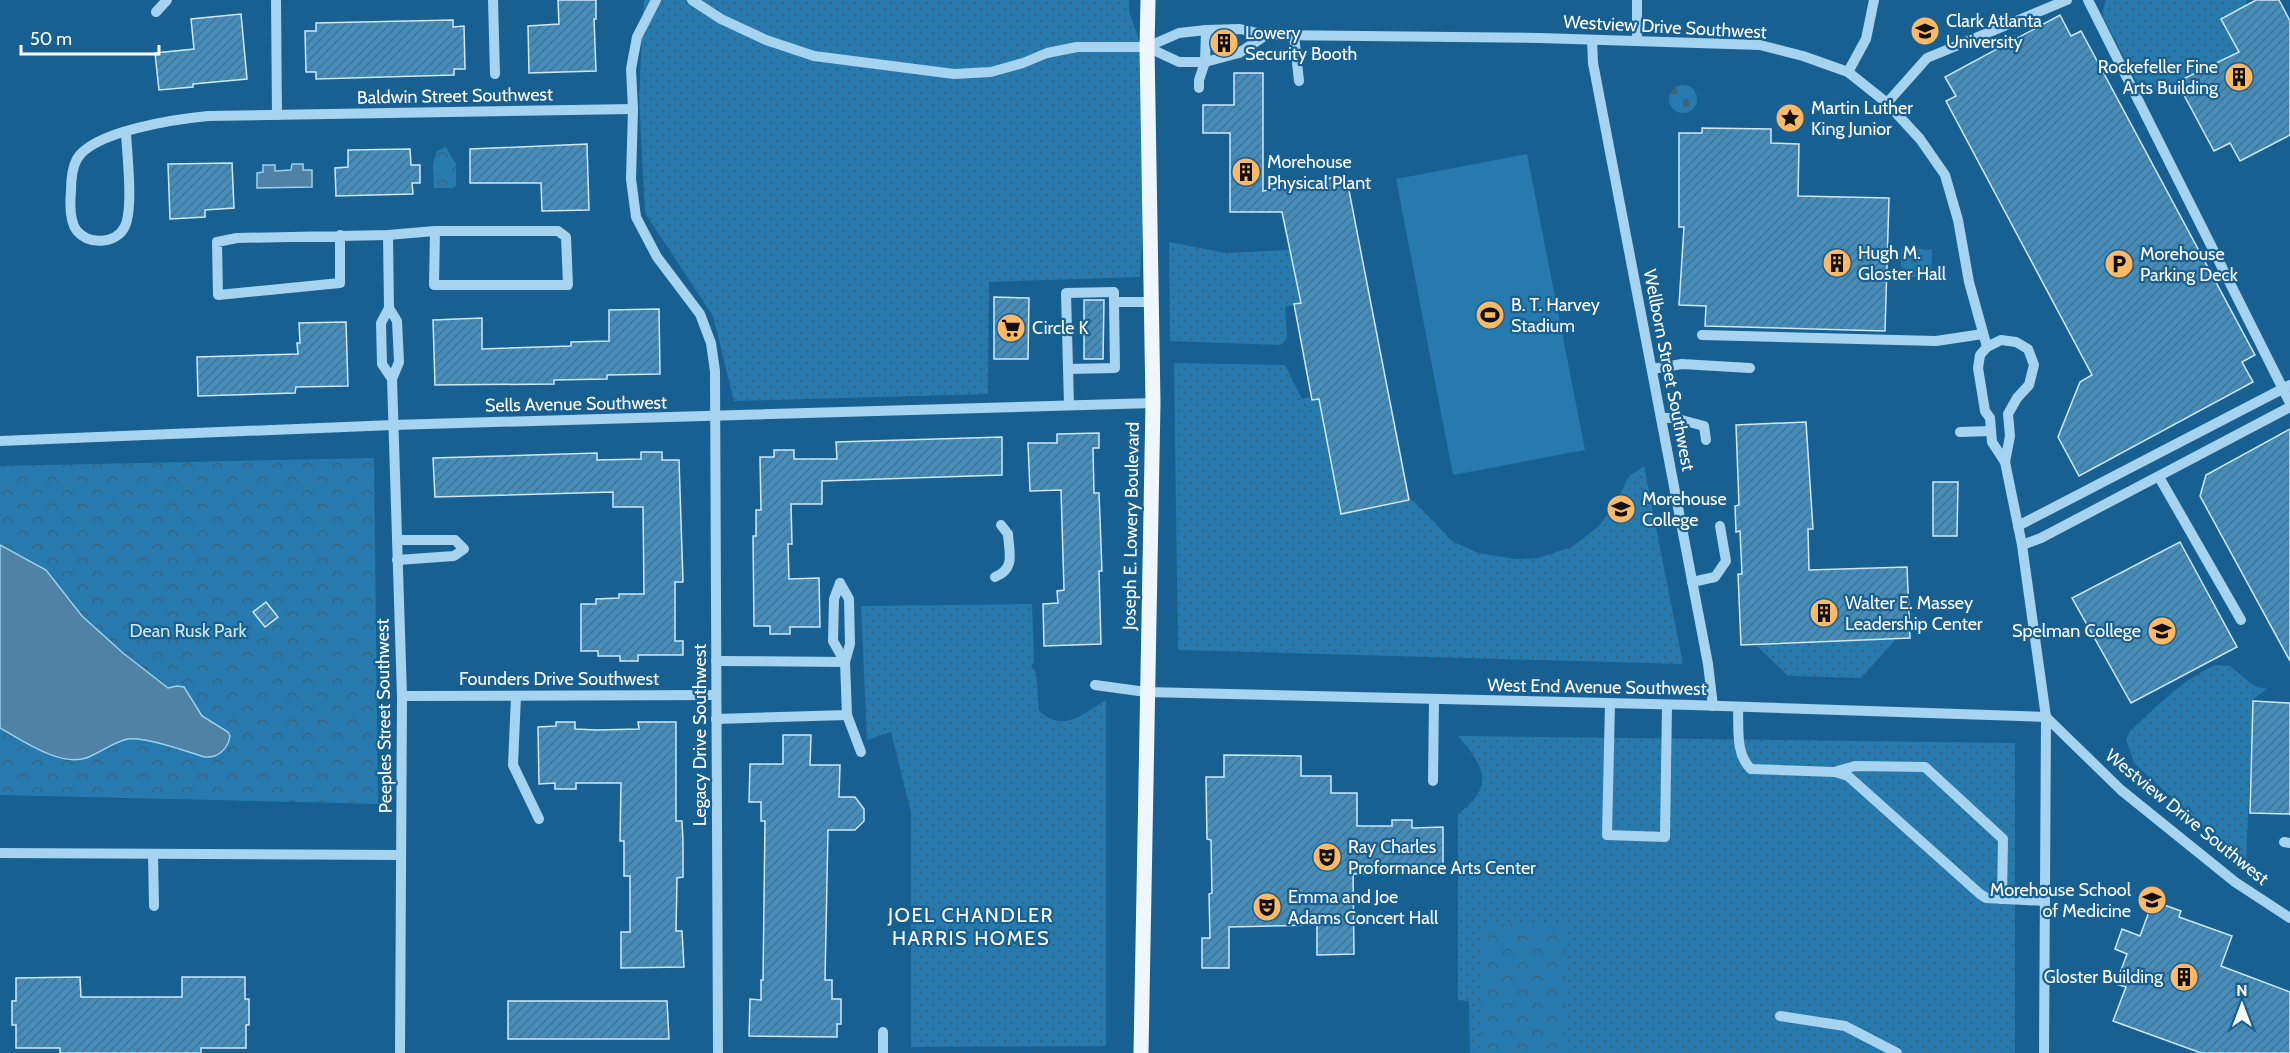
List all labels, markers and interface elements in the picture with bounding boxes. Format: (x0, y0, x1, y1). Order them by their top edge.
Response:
place label: Clark Atlanta University (1946, 10, 2042, 53)
street label: Westview Drive Southwest (1563, 11, 1767, 43)
school or university icon: Clark Atlanta University (1909, 15, 1941, 47)
scale bar (21, 18, 159, 56)
place label: Lowery Security Booth (1245, 22, 1357, 65)
building icon: Lowery Security Booth (1208, 27, 1240, 59)
text: 50 m (30, 28, 72, 50)
place label: Rockefeller Fine Arts Building (2098, 56, 2219, 99)
building icon: Rockefeller Fine Arts Building (2223, 61, 2255, 93)
street label: Baldwin Street Southwest (357, 83, 553, 109)
place label: Martin Luther King Junior (1811, 97, 1913, 140)
place icon: Martin Luther King Junior (1774, 102, 1806, 134)
place label: Morehouse Physical Plant (1267, 151, 1371, 194)
building icon: Morehouse Physical Plant (1230, 156, 1262, 188)
place label: Hugh M. Gloster Hall (1858, 242, 1947, 285)
place label: Morehouse Parking Deck (2140, 243, 2239, 286)
building icon: Hugh M. Gloster Hall (1821, 247, 1853, 279)
parking icon: Morehouse Parking Deck (2103, 248, 2135, 280)
street label: Wellborn Street Southwest (1639, 267, 1699, 473)
place label: B. T. Harvey Stadium (1511, 294, 1600, 337)
sports icon: B. T. Harvey Stadium (1474, 299, 1506, 331)
supermarket icon: Circle K (995, 312, 1027, 344)
place label: Circle K (1032, 317, 1090, 339)
street label: Sells Avenue Southwest (485, 391, 667, 417)
street label: Joseph E. Lowery Boulevard (1118, 422, 1144, 631)
place label: Morehouse College (1642, 488, 1727, 531)
school or university icon: Morehouse College (1605, 493, 1637, 525)
place label: Walter E. Massey Leadership Center (1845, 592, 1983, 635)
building icon: Walter E. Massey Leadership Center (1808, 597, 1840, 629)
school or university icon: Spelman College (2146, 615, 2178, 647)
street label: Peeples Street Southwest (371, 618, 397, 814)
park label: Dean Rusk Park (129, 620, 247, 642)
place label: Spelman College (2012, 620, 2141, 642)
street label: Legacy Drive Southwest (689, 644, 711, 826)
street label: Founders Drive Southwest (459, 668, 659, 690)
street label: West End Avenue Southwest (1487, 674, 1707, 700)
street label: Westview Drive Southwest (2101, 744, 2273, 890)
place label: Ray Charles Proformance Arts Center (1348, 836, 1536, 879)
theatre icon: Ray Charles Proformance Arts Center (1311, 841, 1343, 873)
place label: Morehouse School of Medicine (1990, 879, 2132, 922)
school or university icon: Morehouse School of Medicine (2136, 884, 2168, 916)
place label: Emma and Joe Adams Concert Hall (1288, 886, 1439, 929)
theatre icon: Emma and Joe Adams Concert Hall (1251, 891, 1283, 923)
district label: JOEL CHANDLER HARRIS HOMES (887, 903, 1054, 950)
building icon: Gloster Building (2168, 961, 2200, 993)
place label: Gloster Building (2044, 966, 2164, 988)
north arrow (2212, 975, 2272, 1035)
text: N (2236, 981, 2248, 1000)

